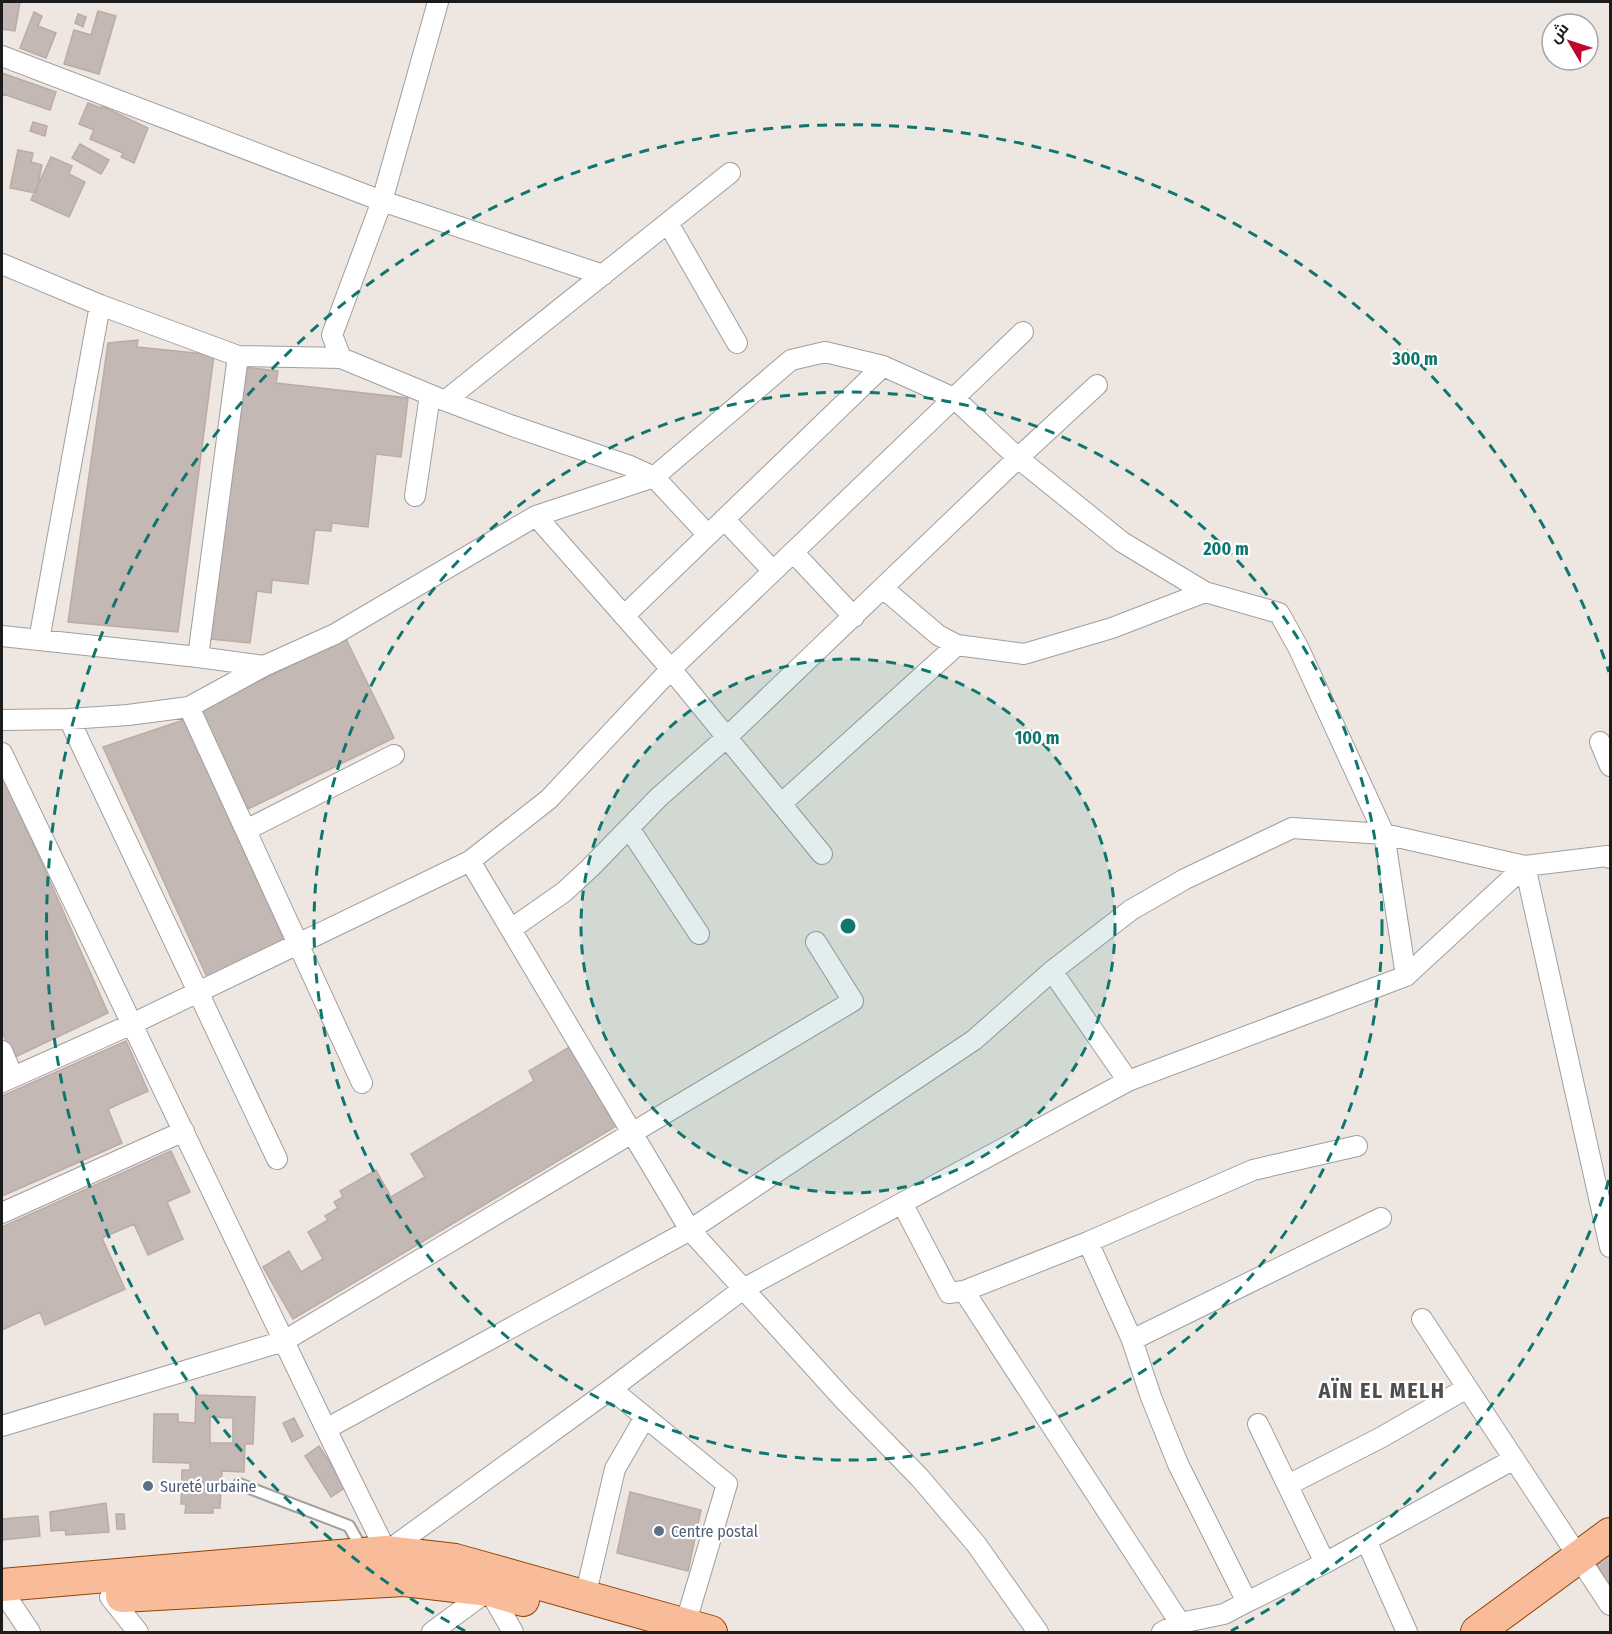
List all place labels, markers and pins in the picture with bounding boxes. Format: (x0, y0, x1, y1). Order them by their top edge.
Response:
centre of rings (838, 916, 858, 936)
place label: Sureté urbaine (160, 1477, 257, 1496)
marker: Sureté urbaine (141, 1479, 155, 1493)
place label: Centre postal (671, 1522, 758, 1541)
marker: Centre postal (652, 1524, 666, 1538)

